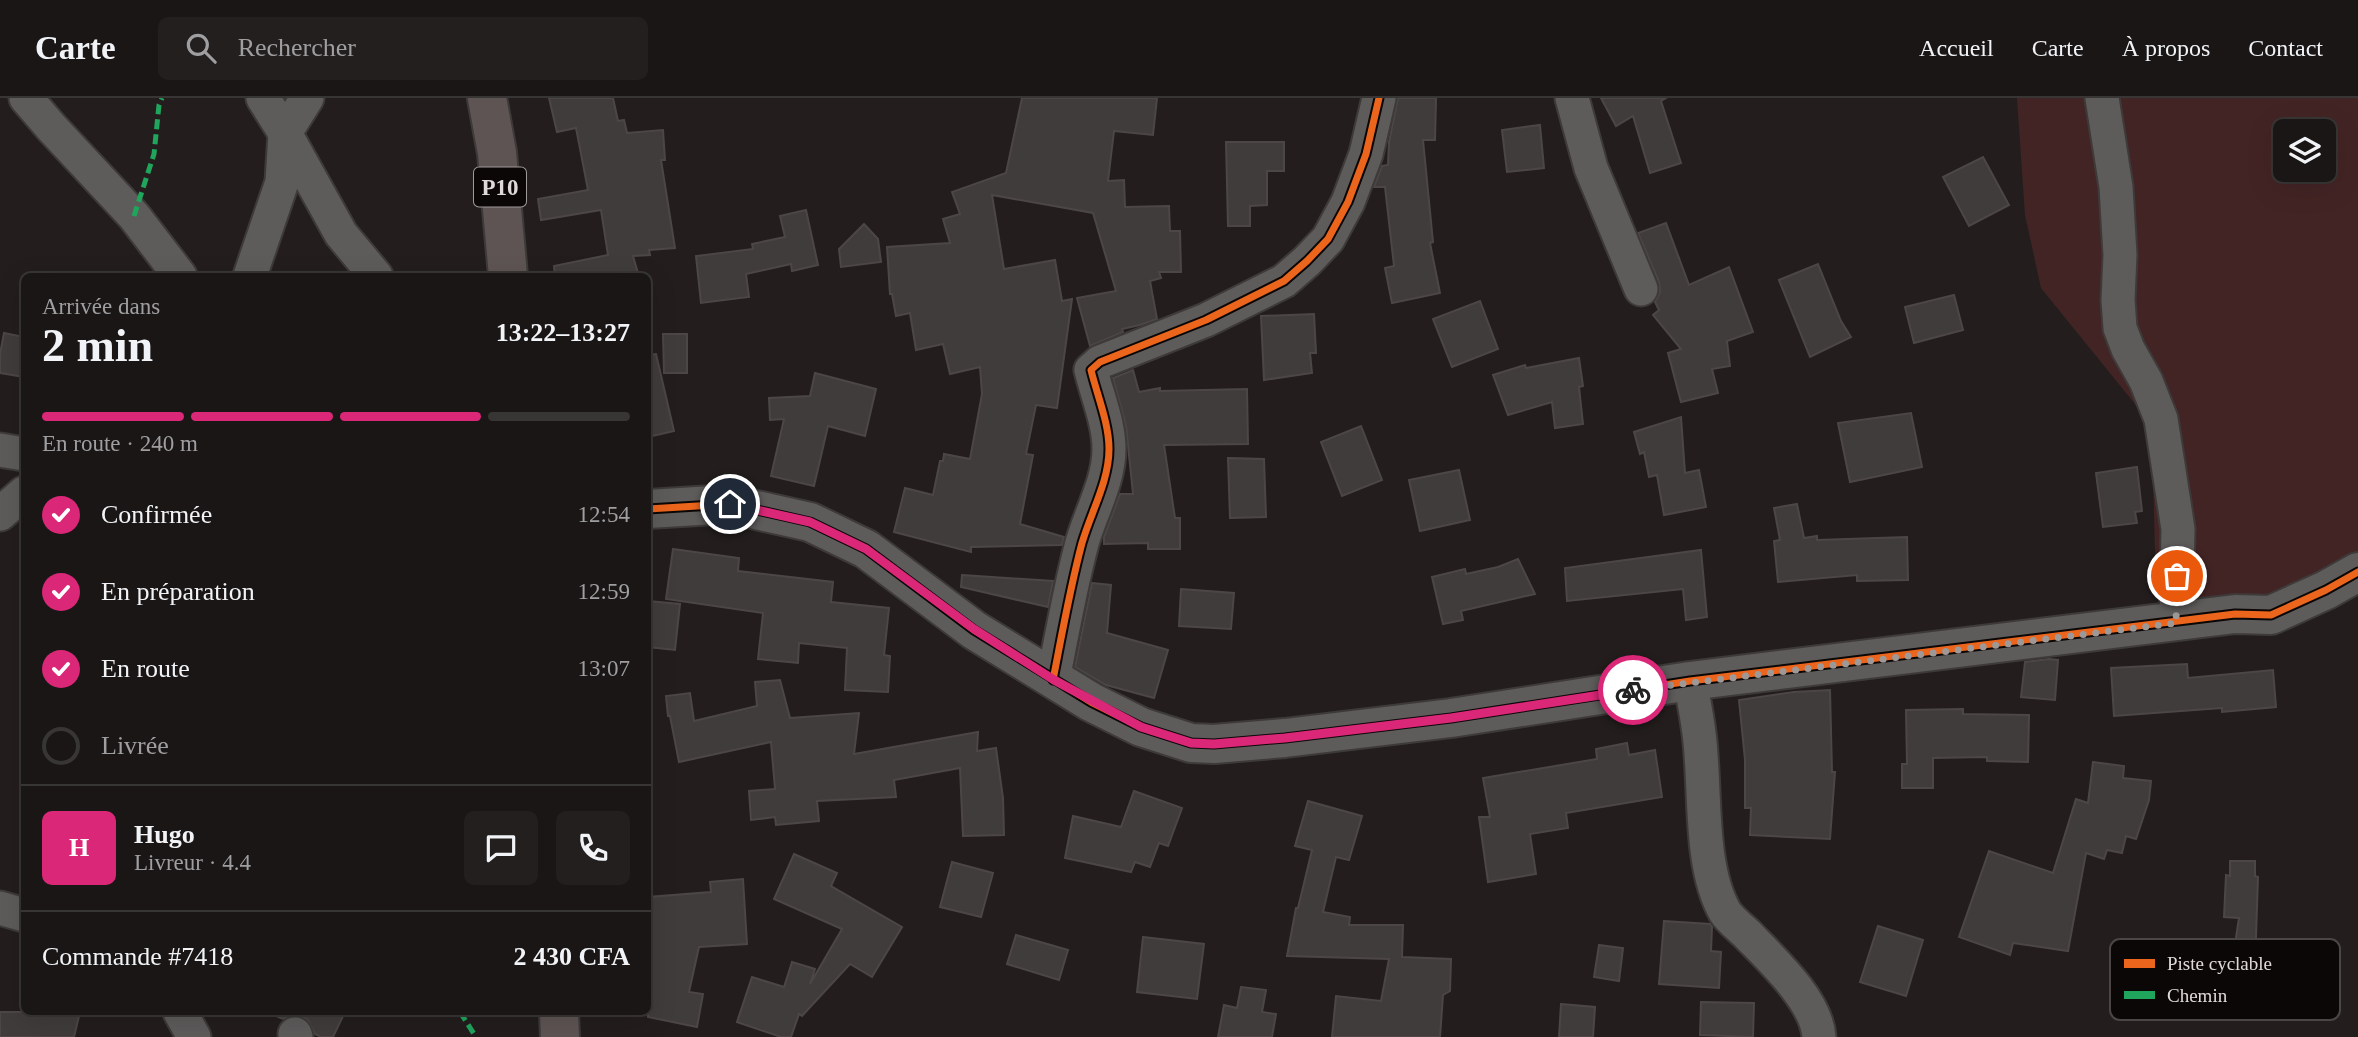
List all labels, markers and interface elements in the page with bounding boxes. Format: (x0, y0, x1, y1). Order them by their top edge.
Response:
search box (158, 17, 648, 80)
icon: search (182, 29, 220, 67)
text: Carte (35, 30, 116, 66)
text: Rechercher (238, 33, 356, 62)
text: Accueil (1919, 35, 1994, 61)
text: Carte (2032, 35, 2084, 61)
text: À propos (2122, 35, 2210, 61)
text: Contact (2248, 35, 2323, 61)
map controls (2273, 119, 2336, 182)
button: layers (2273, 119, 2336, 182)
road number: P10 (474, 167, 526, 206)
text: Arrivée dans (42, 294, 160, 319)
text: 13:22–13:27 (496, 318, 630, 347)
text: 2 min (42, 320, 153, 371)
text: En route · 240 m (42, 431, 198, 456)
pin (700, 474, 760, 534)
icon: home (711, 485, 749, 523)
icon: check (42, 496, 80, 534)
text: Confirmée (101, 500, 212, 529)
text: 12:54 (578, 502, 630, 527)
pin (2147, 546, 2207, 606)
icon: bag (2158, 557, 2196, 595)
icon: check (42, 573, 80, 611)
text: En préparation (101, 577, 255, 606)
text: 12:59 (578, 579, 630, 604)
icon: check (42, 650, 80, 688)
text: En route (101, 654, 190, 683)
courier (1598, 655, 1668, 725)
text: 13:07 (578, 656, 630, 681)
icon: bike (1614, 671, 1652, 709)
text: Livrée (101, 731, 169, 760)
button: chat (464, 811, 538, 885)
button: phone (556, 811, 630, 885)
text: Hugo (134, 820, 195, 849)
text: H (69, 833, 89, 862)
text: Livreur · 4.4 (134, 850, 251, 875)
legend (2110, 939, 2340, 1020)
text: Commande #7418 (42, 942, 233, 971)
text: 2 430 CFA (513, 942, 630, 971)
text: Piste cyclable (2167, 953, 2272, 974)
text: Chemin (2167, 985, 2228, 1006)

